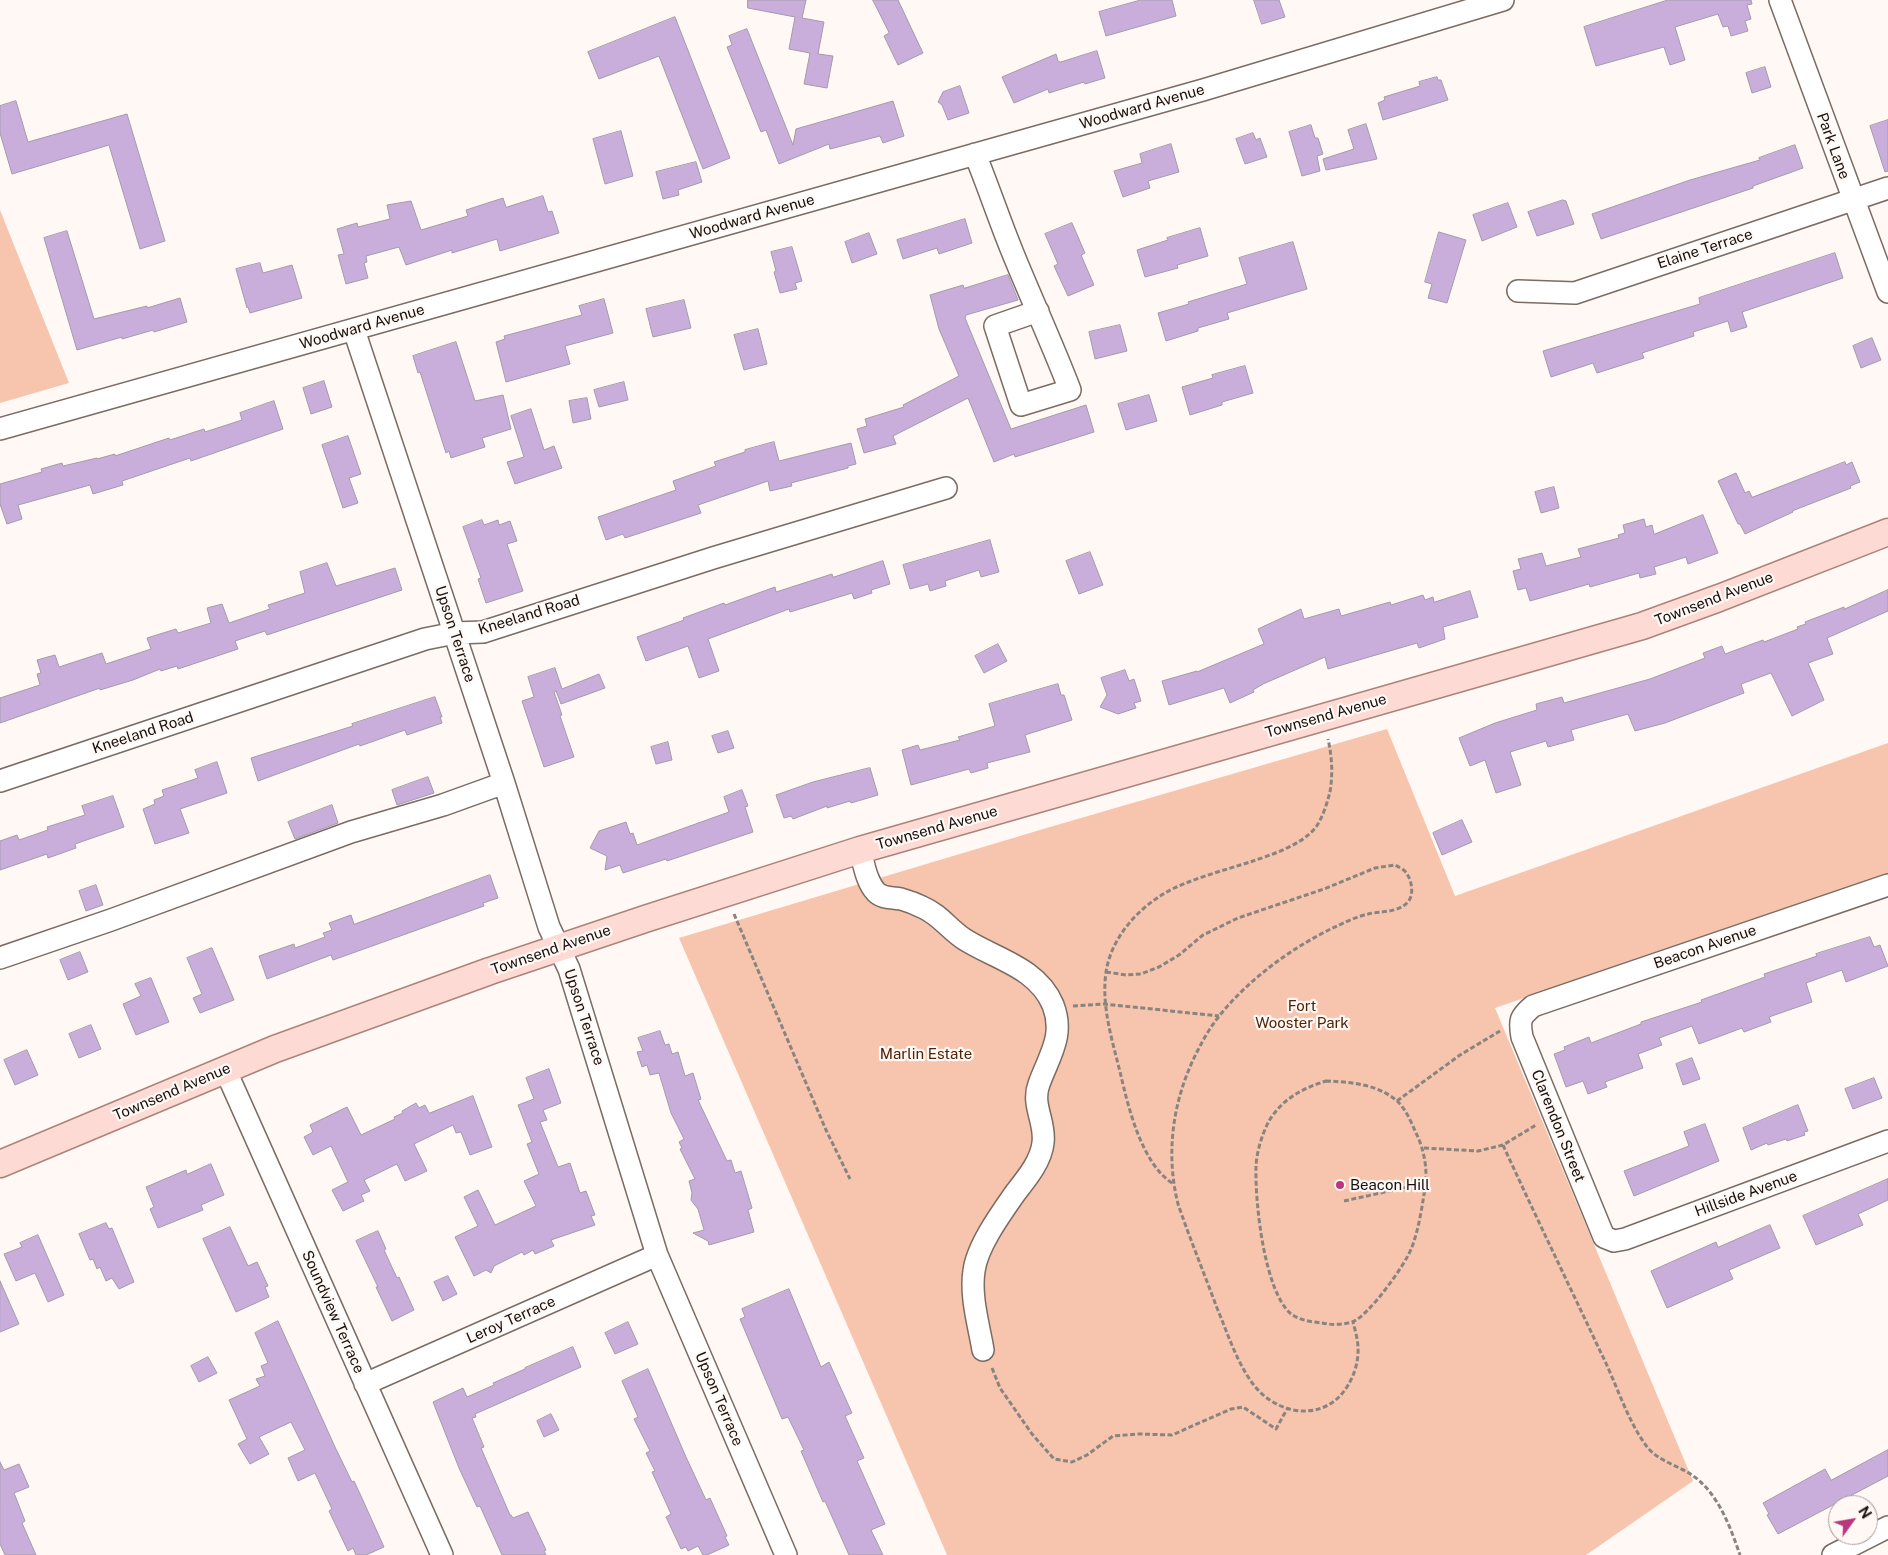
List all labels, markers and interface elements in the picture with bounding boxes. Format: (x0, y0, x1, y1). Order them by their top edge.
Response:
street label: Woodward Avenue (1077, 81, 1207, 133)
street label: Park Lane (1813, 110, 1853, 182)
street label: Woodward Avenue (687, 191, 817, 243)
street label: Elaine Terrace (1655, 225, 1755, 273)
street label: Woodward Avenue (297, 301, 427, 353)
street label: Townsend Avenue (1652, 568, 1776, 630)
street label: Upson Terrace (431, 583, 479, 685)
street label: Kneeland Road (476, 591, 582, 639)
street label: Townsend Avenue (1263, 690, 1389, 742)
street label: Kneeland Road (90, 708, 196, 758)
street label: Townsend Avenue (874, 802, 1000, 854)
street label: Townsend Avenue (489, 921, 613, 979)
street label: Beacon Avenue (1651, 921, 1759, 973)
street label: Upson Terrace (560, 966, 608, 1068)
park label: Fort Wooster Park (1255, 997, 1349, 1032)
park label: Marlin Estate (880, 1045, 972, 1063)
street label: Townsend Avenue (111, 1059, 233, 1125)
street label: Clarendon Street (1527, 1067, 1589, 1185)
street label: Hillside Avenue (1692, 1167, 1800, 1221)
place label: Beacon Hill (1350, 1176, 1430, 1194)
marker: Beacon Hill (1334, 1179, 1346, 1191)
street label: Soundview Terrace (298, 1248, 368, 1376)
street label: Leroy Terrace (464, 1292, 558, 1348)
street label: Upson Terrace (691, 1349, 747, 1449)
north arrow (1828, 1495, 1878, 1545)
text: N (1855, 1504, 1875, 1521)

